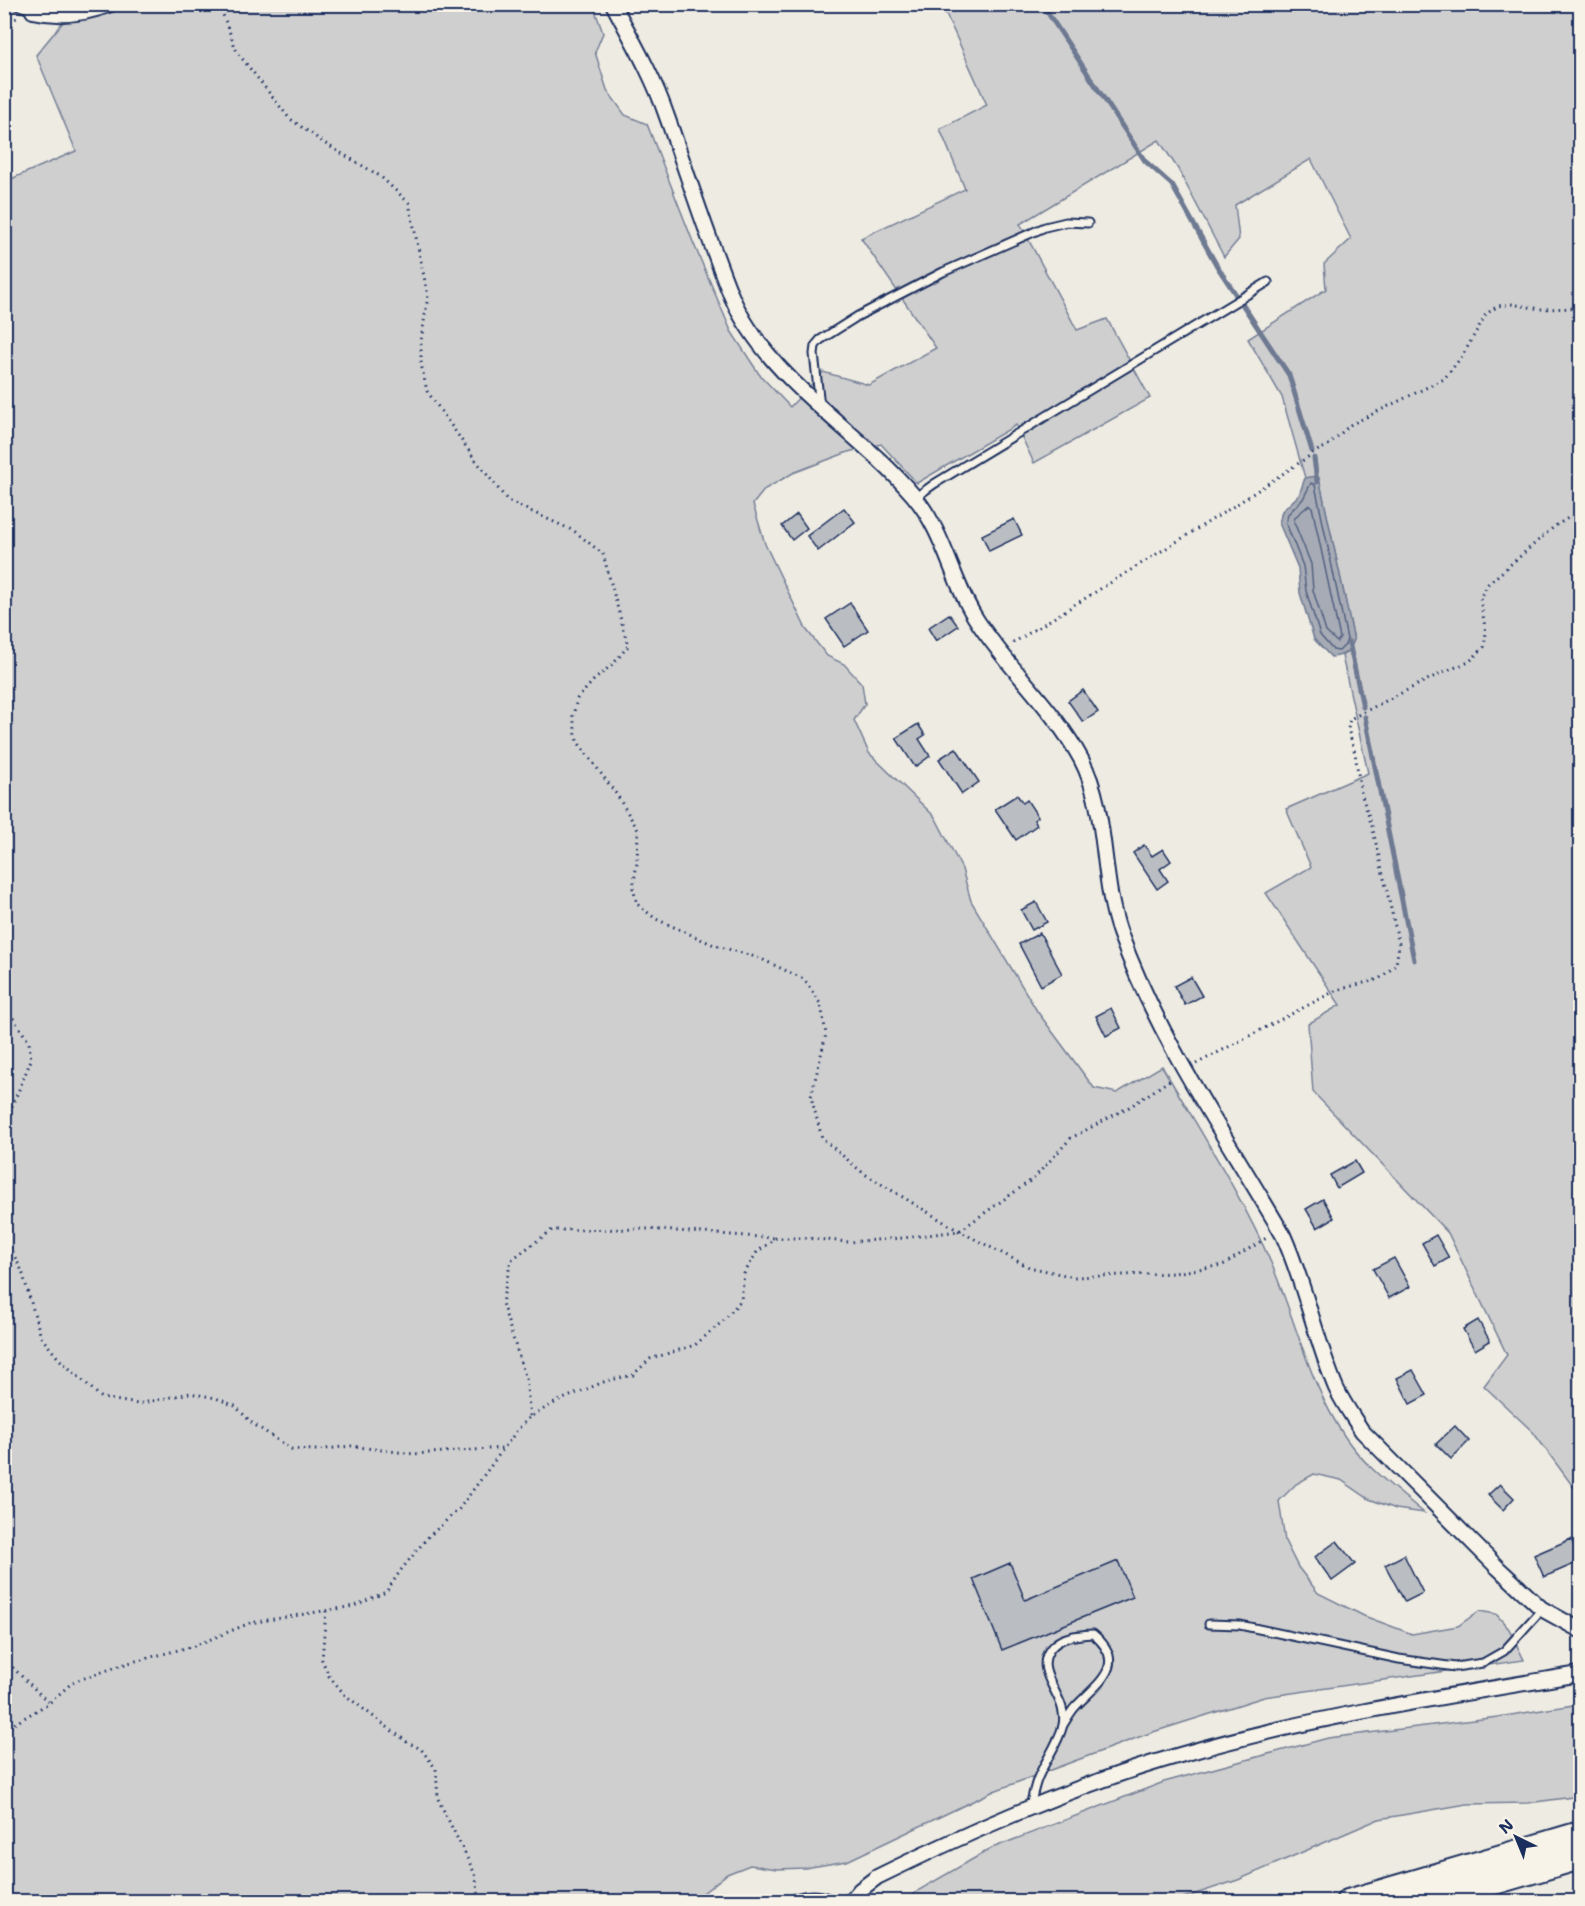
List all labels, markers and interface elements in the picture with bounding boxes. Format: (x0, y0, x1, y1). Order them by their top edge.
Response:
north arrow (1486, 1807, 1546, 1867)
text: N (1494, 1814, 1518, 1838)

